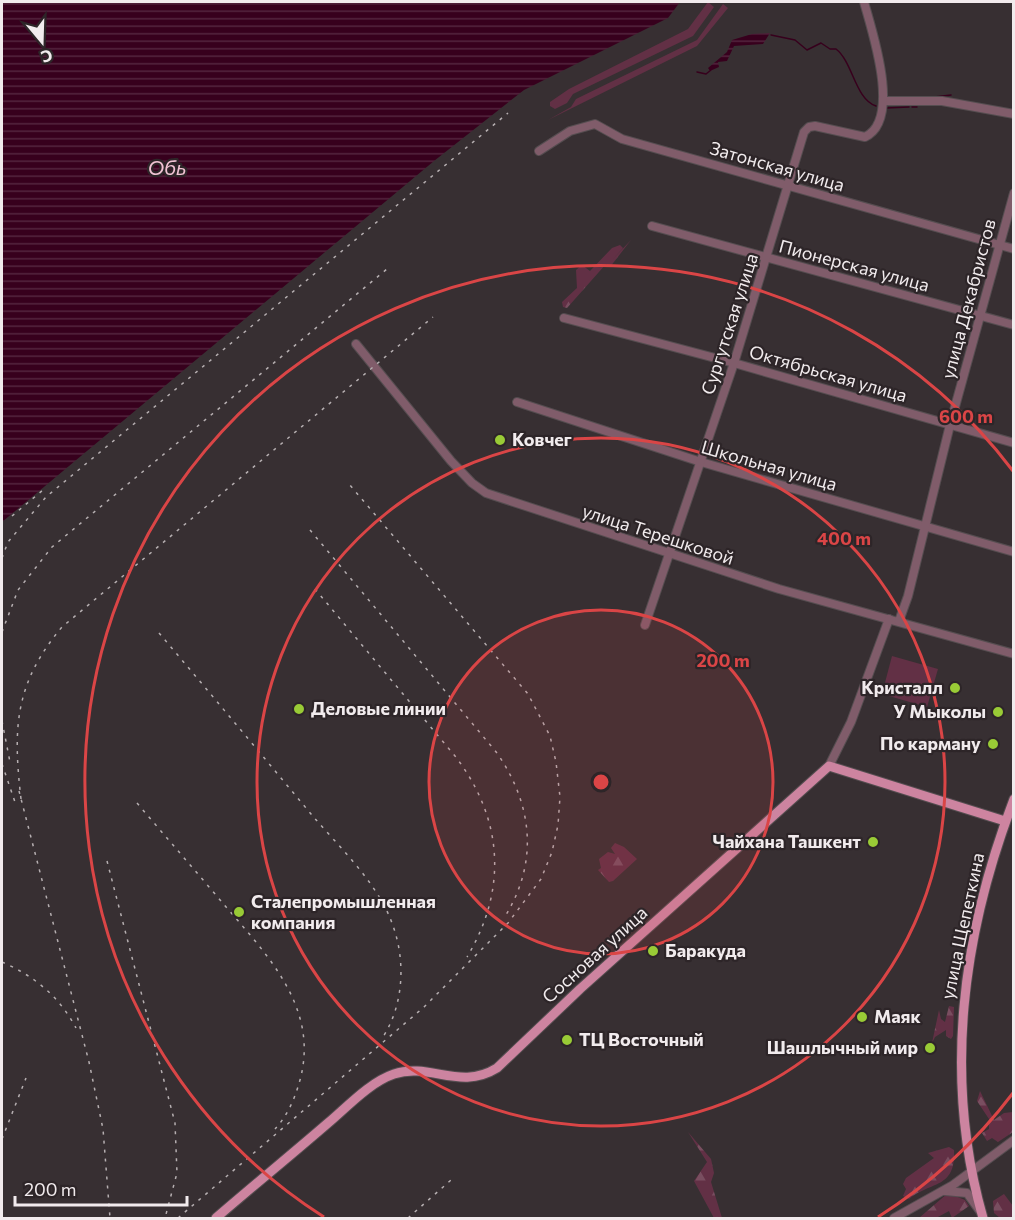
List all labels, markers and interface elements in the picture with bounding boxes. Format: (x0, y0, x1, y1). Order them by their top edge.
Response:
north arrow (12, 12, 72, 72)
text: С (39, 46, 55, 67)
street label: Затонская улица (707, 136, 847, 196)
water label: Обь (148, 155, 186, 179)
street label: улица Декабристов (936, 216, 1000, 381)
street label: Пионерская улица (777, 234, 932, 296)
street label: Сургутская улица (696, 250, 762, 397)
street label: Октябрьская улица (747, 340, 910, 406)
text: 600 m (939, 405, 993, 427)
place label: Ковчег (512, 428, 572, 450)
marker: Ковчег (493, 433, 507, 447)
street label: Школьная улица (699, 435, 840, 495)
street label: улица Терешковой (580, 499, 737, 569)
text: 400 m (817, 527, 871, 549)
text: 200 m (696, 649, 750, 671)
place label: Кристалл (861, 676, 943, 698)
marker: Кристалл (948, 681, 962, 695)
place label: Деловые линии (311, 697, 446, 719)
place label: У Мыколы (893, 700, 986, 722)
marker: Деловые линии (292, 702, 306, 716)
marker: У Мыколы (991, 705, 1005, 719)
place label: По карману (880, 732, 981, 754)
marker: По карману (986, 737, 1000, 751)
centre of rings (591, 772, 611, 792)
place label: Чайхана Ташкент (712, 830, 861, 852)
marker: Чайхана Ташкент (866, 835, 880, 849)
street label: улица Щепеткина (936, 851, 988, 1001)
place label: Сталепромышленная компания (251, 890, 436, 933)
street label: Сосновая улица (537, 901, 651, 1007)
marker: Сталепромышленная компания (232, 905, 246, 919)
place label: Баракуда (665, 939, 746, 961)
marker: Баракуда (646, 944, 660, 958)
place label: Маяк (874, 1005, 921, 1027)
marker: Маяк (855, 1010, 869, 1024)
place label: ТЦ Восточный (579, 1028, 704, 1050)
marker: ТЦ Восточный (560, 1033, 574, 1047)
place label: Шашлычный мир (767, 1036, 918, 1058)
marker: Шашлычный мир (923, 1041, 937, 1055)
scale bar (15, 1169, 188, 1207)
text: 200 m (24, 1178, 77, 1200)

